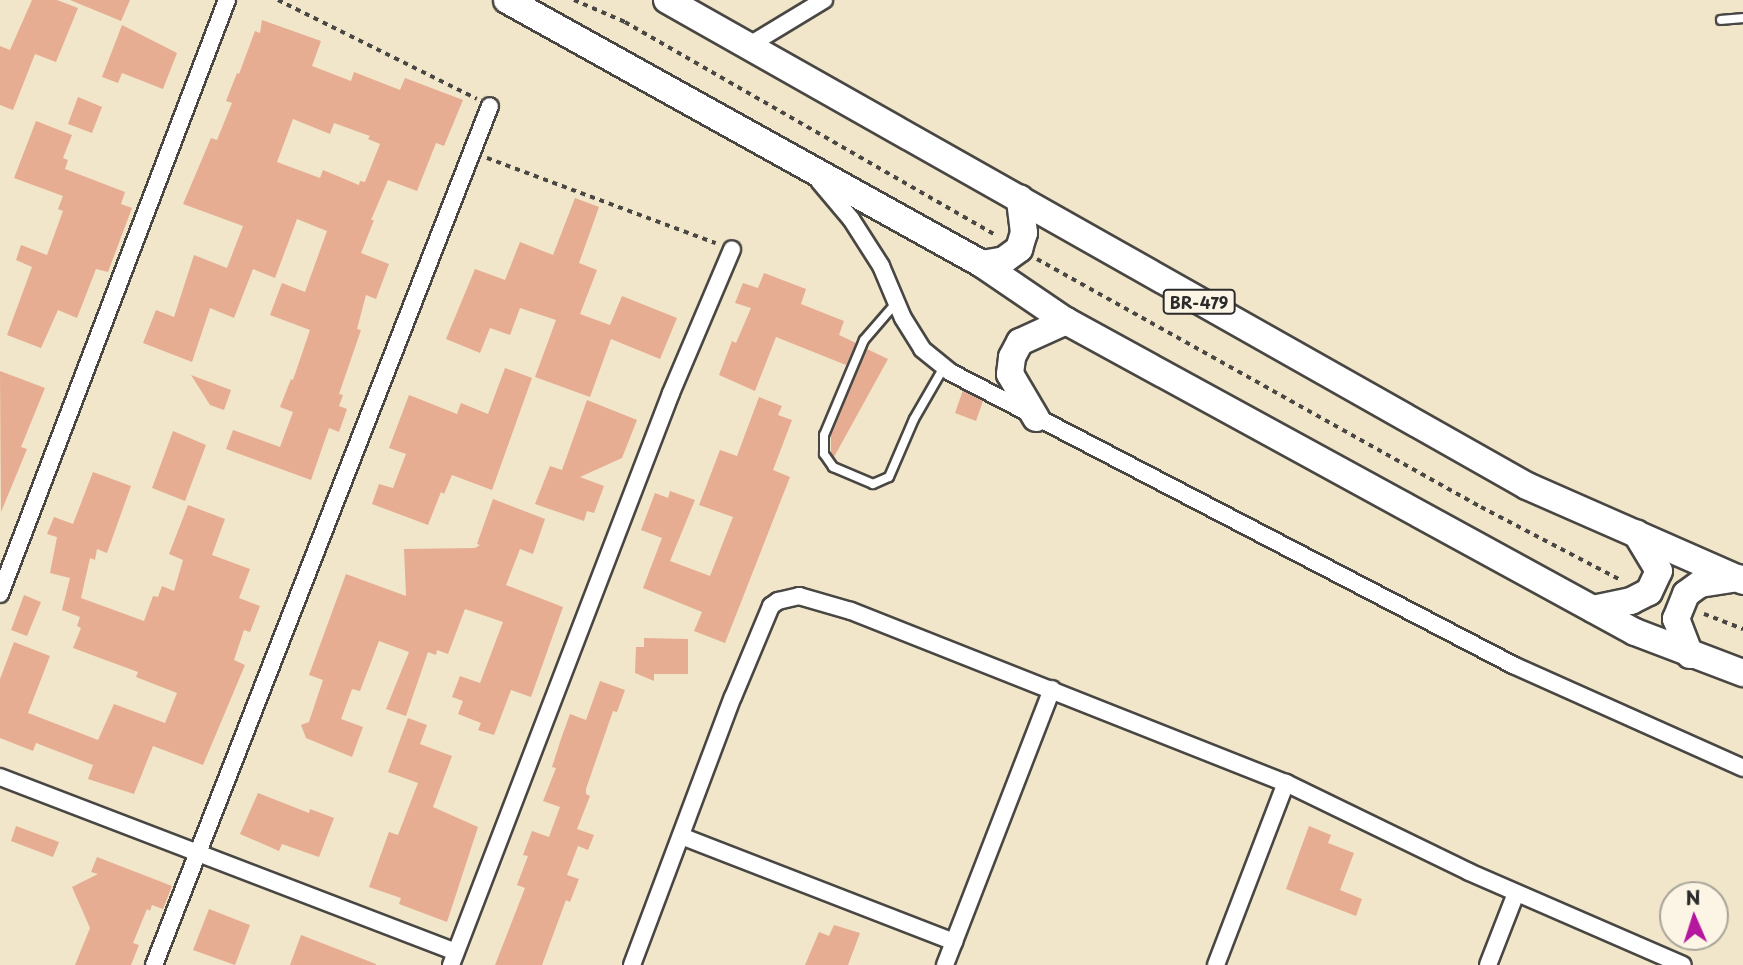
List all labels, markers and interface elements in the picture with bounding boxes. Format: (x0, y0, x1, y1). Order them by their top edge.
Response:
road number: BR-479 (1162, 290, 1236, 314)
north arrow (1659, 881, 1729, 951)
text: N (1685, 883, 1701, 911)

